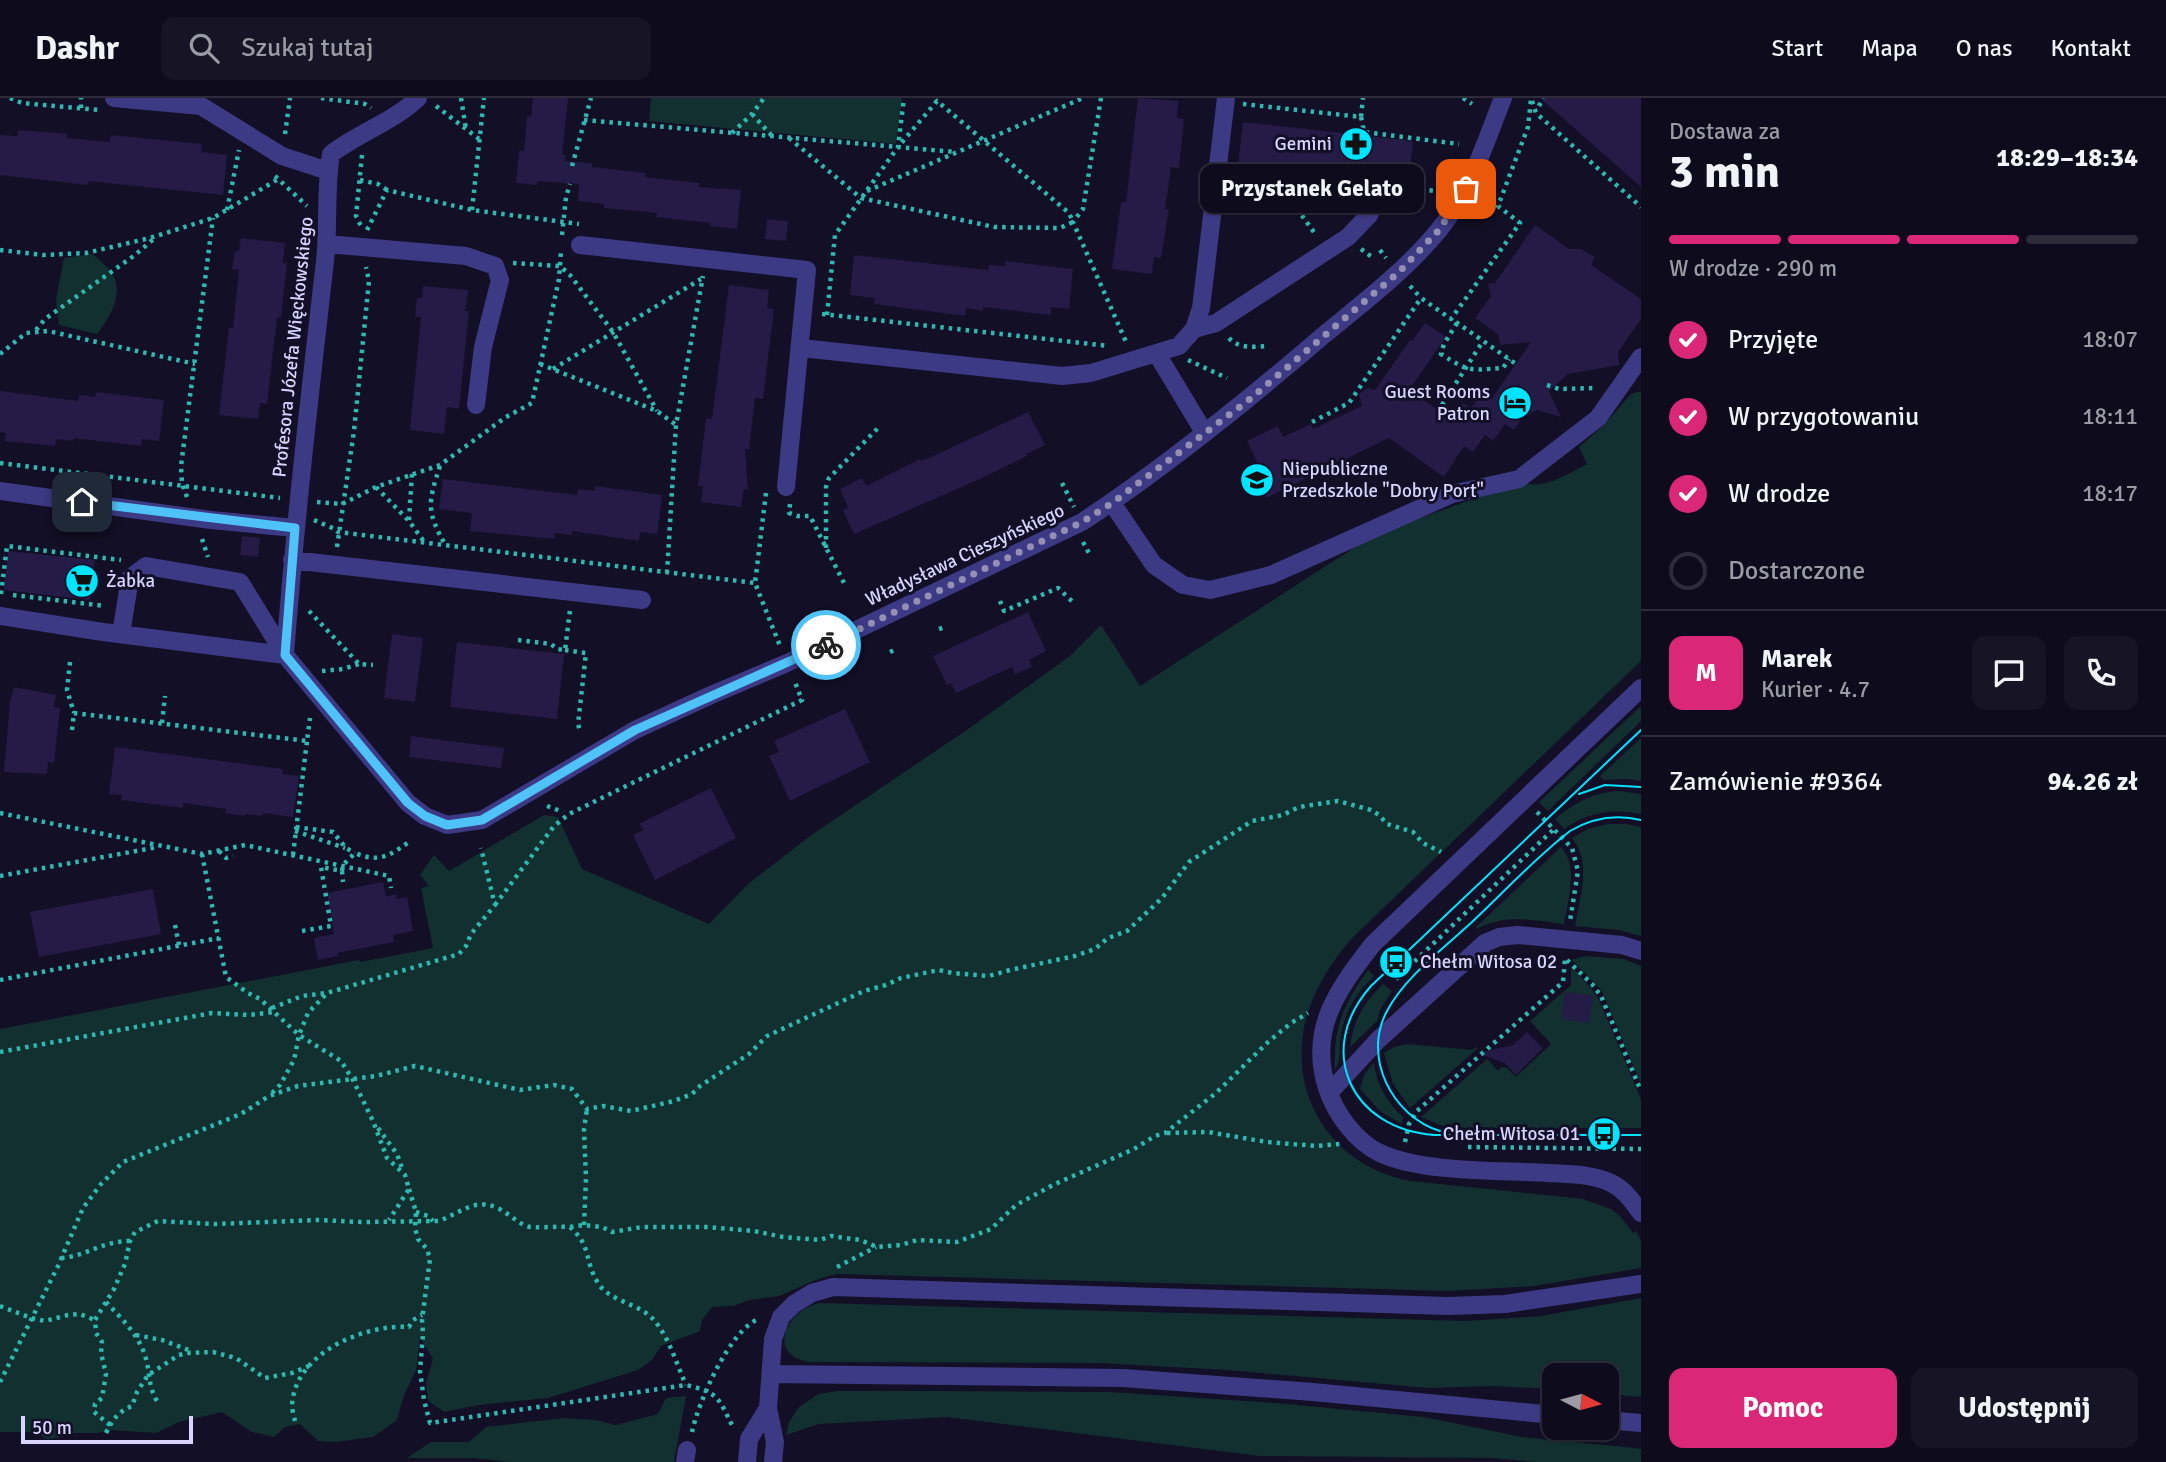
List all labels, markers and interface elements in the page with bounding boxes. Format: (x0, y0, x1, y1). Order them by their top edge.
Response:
search box (161, 17, 651, 80)
text: Dashr (35, 28, 119, 69)
icon: search (185, 29, 223, 67)
text: Szukaj tutaj (241, 32, 373, 64)
text: Start (1772, 33, 1823, 63)
text: Mapa (1861, 33, 1918, 63)
text: O nas (1956, 33, 2013, 63)
text: Kontakt (2051, 33, 2131, 63)
text: Dostawa za (1669, 117, 1780, 146)
pharmacy icon: Gemini (1337, 125, 1375, 163)
place label: Gemini (1274, 132, 1332, 156)
text: 18:29–18:34 (1996, 142, 2138, 174)
text: 3 min (1669, 144, 1780, 200)
pin (1436, 159, 1496, 219)
callout: Przystanek Gelato (1200, 164, 1424, 214)
icon: bag (1447, 170, 1485, 208)
text: Przystanek Gelato (1221, 174, 1403, 203)
street label: Profesora Józefa Więckowskiego (267, 215, 319, 479)
text: W drodze · 290 m (1669, 254, 1837, 283)
icon: check (1669, 321, 1707, 359)
text: Przyjęte (1728, 324, 1818, 356)
text: 18:07 (2082, 325, 2138, 354)
place label: Guest Rooms Patron (1384, 380, 1490, 426)
hotel icon: Guest Rooms Patron (1496, 384, 1534, 422)
icon: check (1669, 398, 1707, 436)
text: W przygotowaniu (1728, 401, 1919, 433)
text: 18:11 (2082, 402, 2138, 431)
place label: Niepubliczne Przedszkole "Dobry Port" (1282, 457, 1484, 503)
school or university icon: Niepubliczne Przedszkole "Dobry Port" (1238, 461, 1276, 499)
pin (52, 472, 112, 532)
icon: check (1669, 475, 1707, 513)
text: W drodze (1728, 478, 1830, 510)
text: 18:17 (2082, 479, 2138, 508)
icon: home (63, 483, 101, 521)
street label: Władysława Cieszyńskiego (862, 498, 1068, 612)
text: Dostarczone (1728, 555, 1865, 587)
supermarket icon: Żabka (63, 562, 101, 600)
place label: Żabka (106, 569, 155, 593)
courier (791, 610, 861, 680)
icon: bike (807, 626, 845, 664)
button: chat (1972, 636, 2046, 710)
button: phone (2064, 636, 2138, 710)
text: Marek (1761, 643, 1832, 675)
text: M (1695, 657, 1717, 689)
text: Kurier · 4.7 (1761, 675, 1870, 704)
text: Zamówienie #9364 (1669, 766, 1882, 798)
text: 94.26 zł (2047, 766, 2138, 798)
bus stop icon: Chełm Witosa 02 (1377, 943, 1415, 981)
place label: Chełm Witosa 02 (1420, 950, 1557, 974)
bus stop icon: Chełm Witosa 01 (1585, 1115, 1623, 1153)
place label: Chełm Witosa 01 (1443, 1122, 1580, 1146)
north arrow (1542, 1363, 1619, 1440)
map controls (1542, 1363, 1619, 1440)
button: Pomoc (1669, 1368, 1897, 1448)
button: Udostępnij (1911, 1368, 2138, 1448)
scale bar (21, 1413, 192, 1445)
text: 50 m (32, 1416, 72, 1440)

